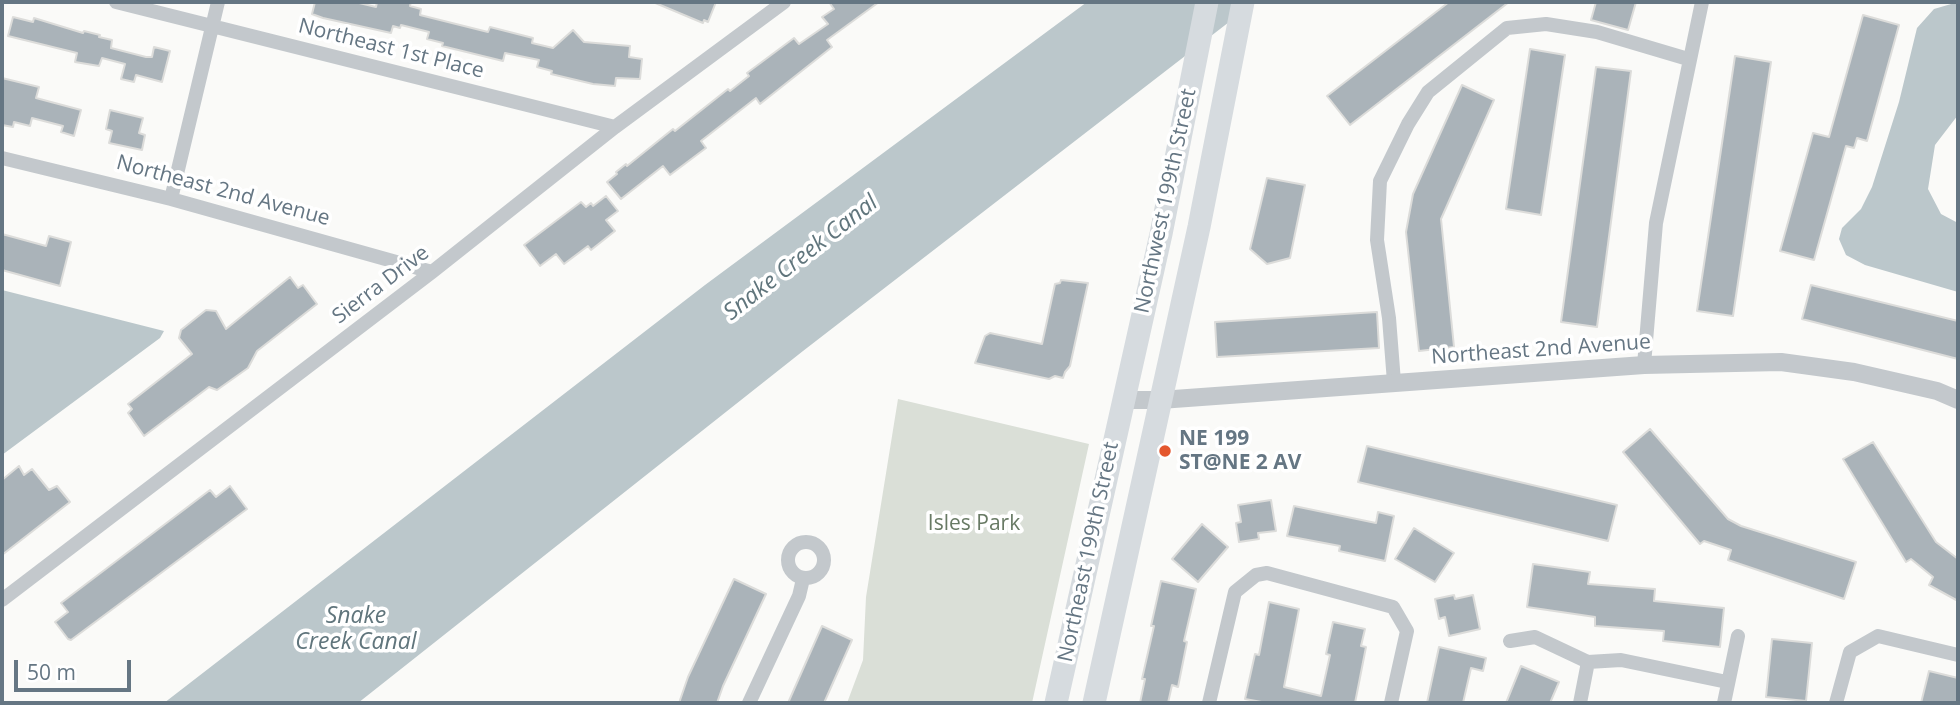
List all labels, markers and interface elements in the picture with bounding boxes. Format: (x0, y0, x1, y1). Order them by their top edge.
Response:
street label: Northeast 1st Place (296, 14, 486, 84)
street label: Northwest 199th Street (1130, 86, 1202, 316)
street label: Northeast 2nd Avenue (113, 150, 333, 232)
water label: Snake Creek Canal (718, 189, 884, 327)
street label: Sierra Drive (328, 241, 434, 329)
street label: Northeast 2nd Avenue (1430, 330, 1652, 370)
place label: NE 199 ST@NE 2 AV (1179, 426, 1301, 476)
street label: Northeast 199th Street (1053, 440, 1125, 664)
marker: NE 199 ST@NE 2 AV (1157, 443, 1173, 459)
park label: Isles Park (928, 511, 1020, 537)
water label: Snake Creek Canal (295, 602, 417, 656)
scale bar (18, 646, 135, 690)
text: 50 m (27, 658, 76, 686)

